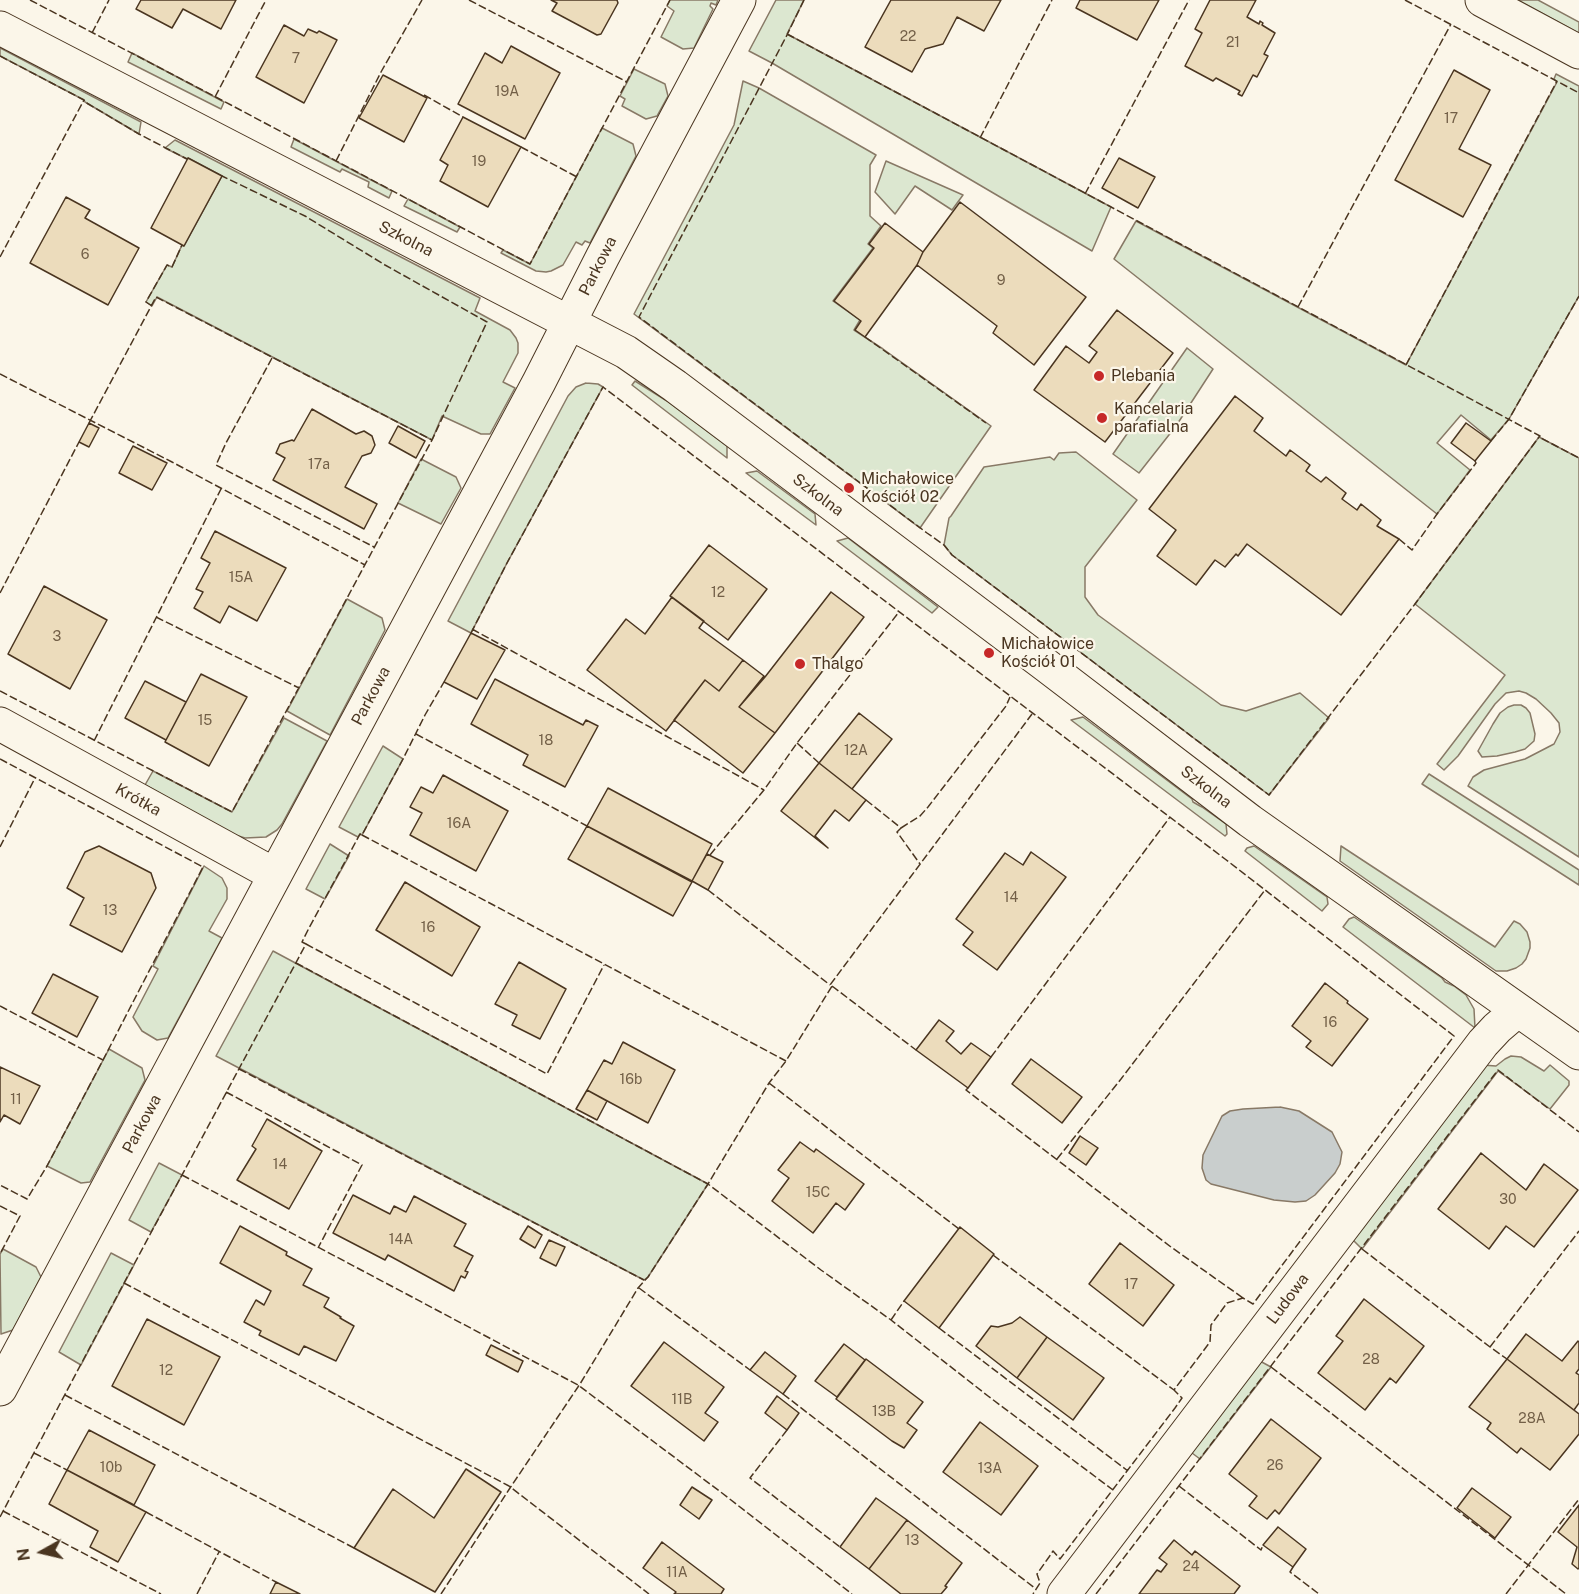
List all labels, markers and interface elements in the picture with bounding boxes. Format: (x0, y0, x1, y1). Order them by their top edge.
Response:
house number: 22 (900, 29, 916, 45)
house number: 21 (1226, 35, 1240, 51)
house number: 7 (292, 51, 300, 67)
house number: 19A (495, 84, 519, 100)
house number: 17 (1444, 111, 1458, 127)
house number: 19 (472, 154, 486, 170)
street label: Szkolna (375, 217, 437, 261)
street label: Parkowa (575, 233, 621, 299)
house number: 6 (81, 247, 89, 263)
house number: 9 (997, 273, 1005, 289)
place label: Plebania (1111, 366, 1175, 386)
marker: Plebania (1092, 369, 1106, 383)
place label: Kancelaria parafialna (1114, 399, 1193, 437)
marker: Kancelaria parafialna (1095, 411, 1109, 425)
house number: 17a (308, 457, 330, 473)
place label: Michałowice Kościół 02 (861, 469, 954, 507)
street label: Szkolna (789, 470, 847, 520)
marker: Michałowice Kościół 02 (842, 481, 856, 495)
house number: 15A (229, 570, 253, 586)
house number: 12 (711, 585, 725, 601)
house number: 3 (53, 629, 61, 645)
place label: Michałowice Kościół 01 (1001, 634, 1094, 672)
marker: Michałowice Kościół 01 (982, 646, 996, 660)
place label: Thalgo (812, 654, 863, 674)
marker: Thalgo (793, 657, 807, 671)
street label: Parkowa (348, 663, 394, 729)
house number: 15 (198, 713, 212, 729)
house number: 18 (539, 733, 553, 749)
house number: 12A (844, 743, 868, 759)
street label: Szkolna (1177, 762, 1235, 812)
street label: Krótka (112, 780, 164, 820)
house number: 16A (447, 816, 471, 832)
house number: 14 (1004, 890, 1018, 906)
house number: 13 (103, 903, 117, 919)
house number: 16 (421, 920, 435, 936)
house number: 16 (1323, 1015, 1337, 1031)
house number: 16b (620, 1072, 642, 1088)
street label: Parkowa (119, 1091, 165, 1157)
house number: 11 (10, 1092, 22, 1108)
house number: 14 (273, 1157, 287, 1173)
house number: 15C (806, 1185, 830, 1201)
house number: 30 (1499, 1192, 1517, 1208)
house number: 14A (389, 1232, 413, 1248)
street label: Ludowa (1263, 1270, 1313, 1328)
house number: 17 (1124, 1277, 1138, 1293)
house number: 28 (1362, 1352, 1380, 1368)
house number: 12 (159, 1363, 173, 1379)
house number: 11B (672, 1392, 692, 1408)
house number: 13B (872, 1404, 896, 1420)
house number: 28A (1518, 1411, 1546, 1427)
house number: 26 (1266, 1458, 1284, 1474)
house number: 10b (100, 1460, 122, 1476)
house number: 13A (978, 1461, 1002, 1477)
north arrow (12, 1522, 72, 1582)
house number: 13 (905, 1533, 919, 1549)
text: N (13, 1547, 34, 1562)
house number: 24 (1182, 1559, 1200, 1575)
house number: 11A (666, 1565, 688, 1581)

